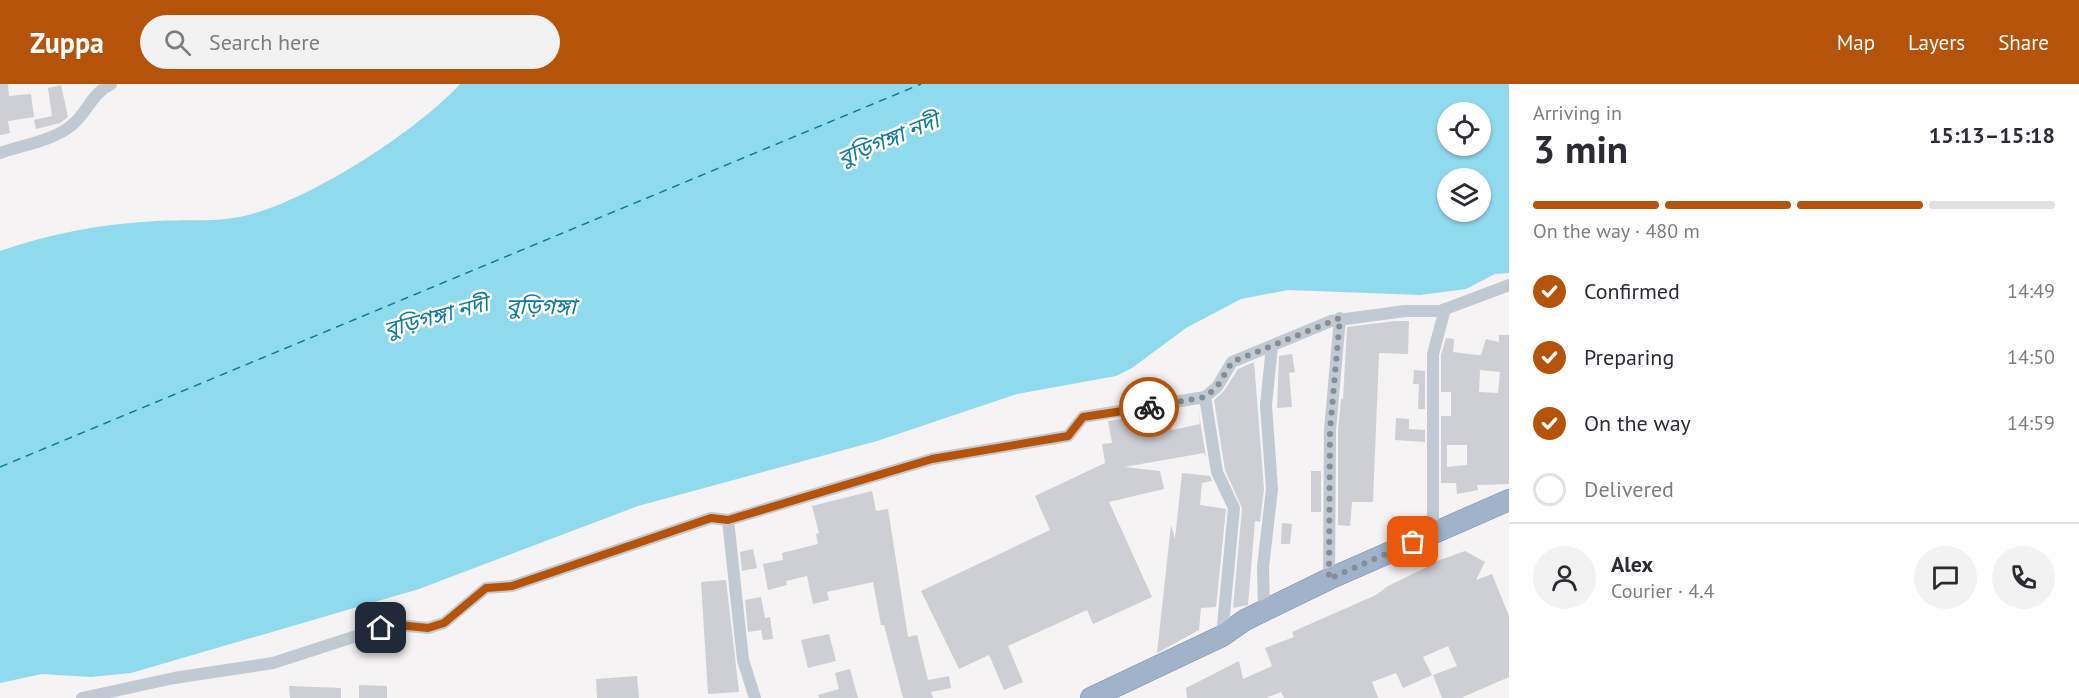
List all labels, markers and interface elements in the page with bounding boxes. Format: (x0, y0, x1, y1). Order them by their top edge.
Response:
search box (140, 15, 560, 69)
text: Zuppa (30, 24, 104, 61)
icon: search (161, 26, 194, 59)
text: Search here (209, 28, 320, 56)
text: Map (1837, 29, 1875, 56)
text: Layers (1908, 29, 1965, 56)
text: Share (1998, 29, 2049, 56)
text: Arriving in (1533, 100, 1622, 126)
map controls (1437, 102, 1491, 222)
button: locate (1437, 102, 1491, 156)
water label: বুড়িগঙ্গা নদী (833, 104, 947, 172)
text: 15:13–15:18 (1929, 121, 2055, 149)
text: 3 min (1533, 123, 1628, 174)
button: layers (1437, 168, 1491, 222)
text: On the way · 480 m (1533, 218, 1700, 244)
icon: check (1533, 275, 1566, 308)
text: Confirmed (1584, 277, 1680, 305)
text: 14:49 (2007, 278, 2055, 304)
water label: বুড়িগঙ্গা নদী (381, 288, 495, 343)
water label: বুড়িগঙ্গা (506, 292, 580, 320)
icon: check (1533, 341, 1566, 374)
text: Preparing (1584, 343, 1674, 371)
text: 14:50 (2007, 344, 2055, 370)
courier (1119, 377, 1179, 437)
icon: bike (1133, 391, 1166, 424)
icon: check (1533, 407, 1566, 440)
text: On the way (1584, 409, 1691, 437)
text: 14:59 (2007, 410, 2055, 436)
text: Delivered (1584, 475, 1674, 503)
pin (1387, 516, 1438, 567)
icon: bag (1396, 525, 1429, 558)
button: person (1533, 546, 1596, 609)
button: chat (1914, 546, 1977, 609)
button: phone (1992, 546, 2055, 609)
text: Alex (1611, 550, 1653, 578)
text: Courier · 4.4 (1611, 578, 1714, 604)
pin (355, 602, 406, 653)
icon: home (364, 611, 397, 644)

